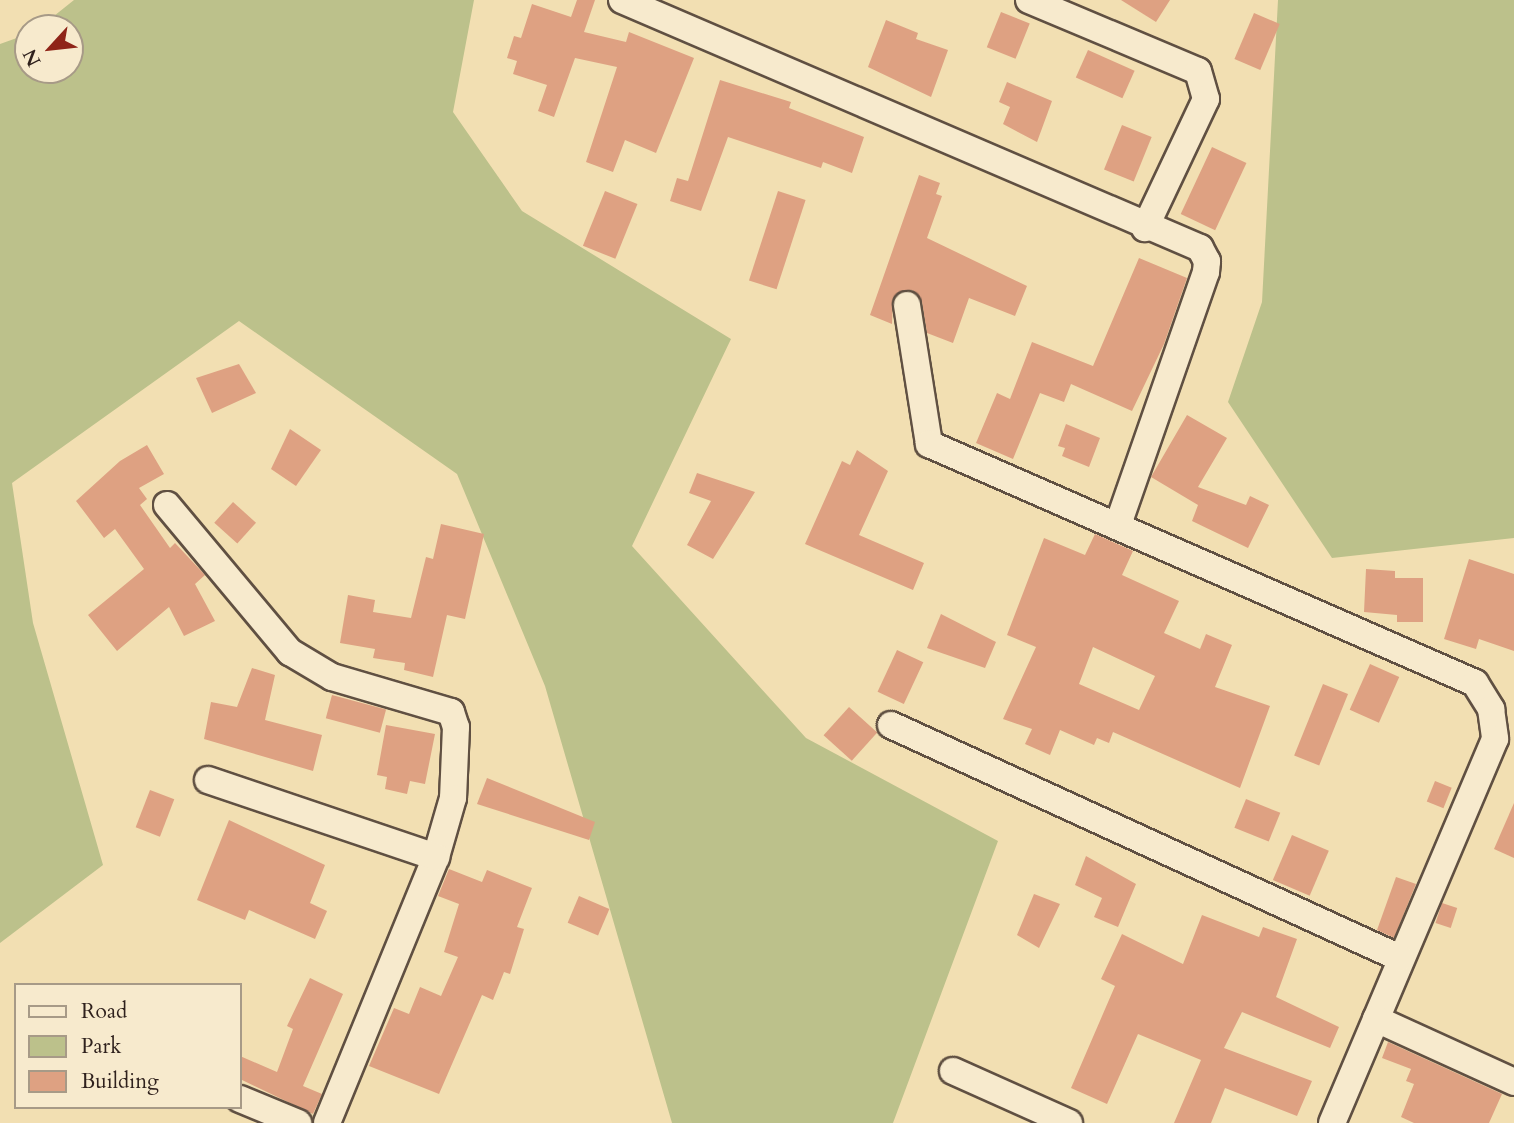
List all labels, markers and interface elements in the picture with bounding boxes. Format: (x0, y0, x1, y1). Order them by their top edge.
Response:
north arrow (14, 14, 84, 84)
text: N (17, 44, 47, 71)
legend (14, 983, 242, 1109)
text: Road (81, 997, 127, 1026)
text: Park (81, 1032, 121, 1061)
text: Building (81, 1067, 159, 1096)

